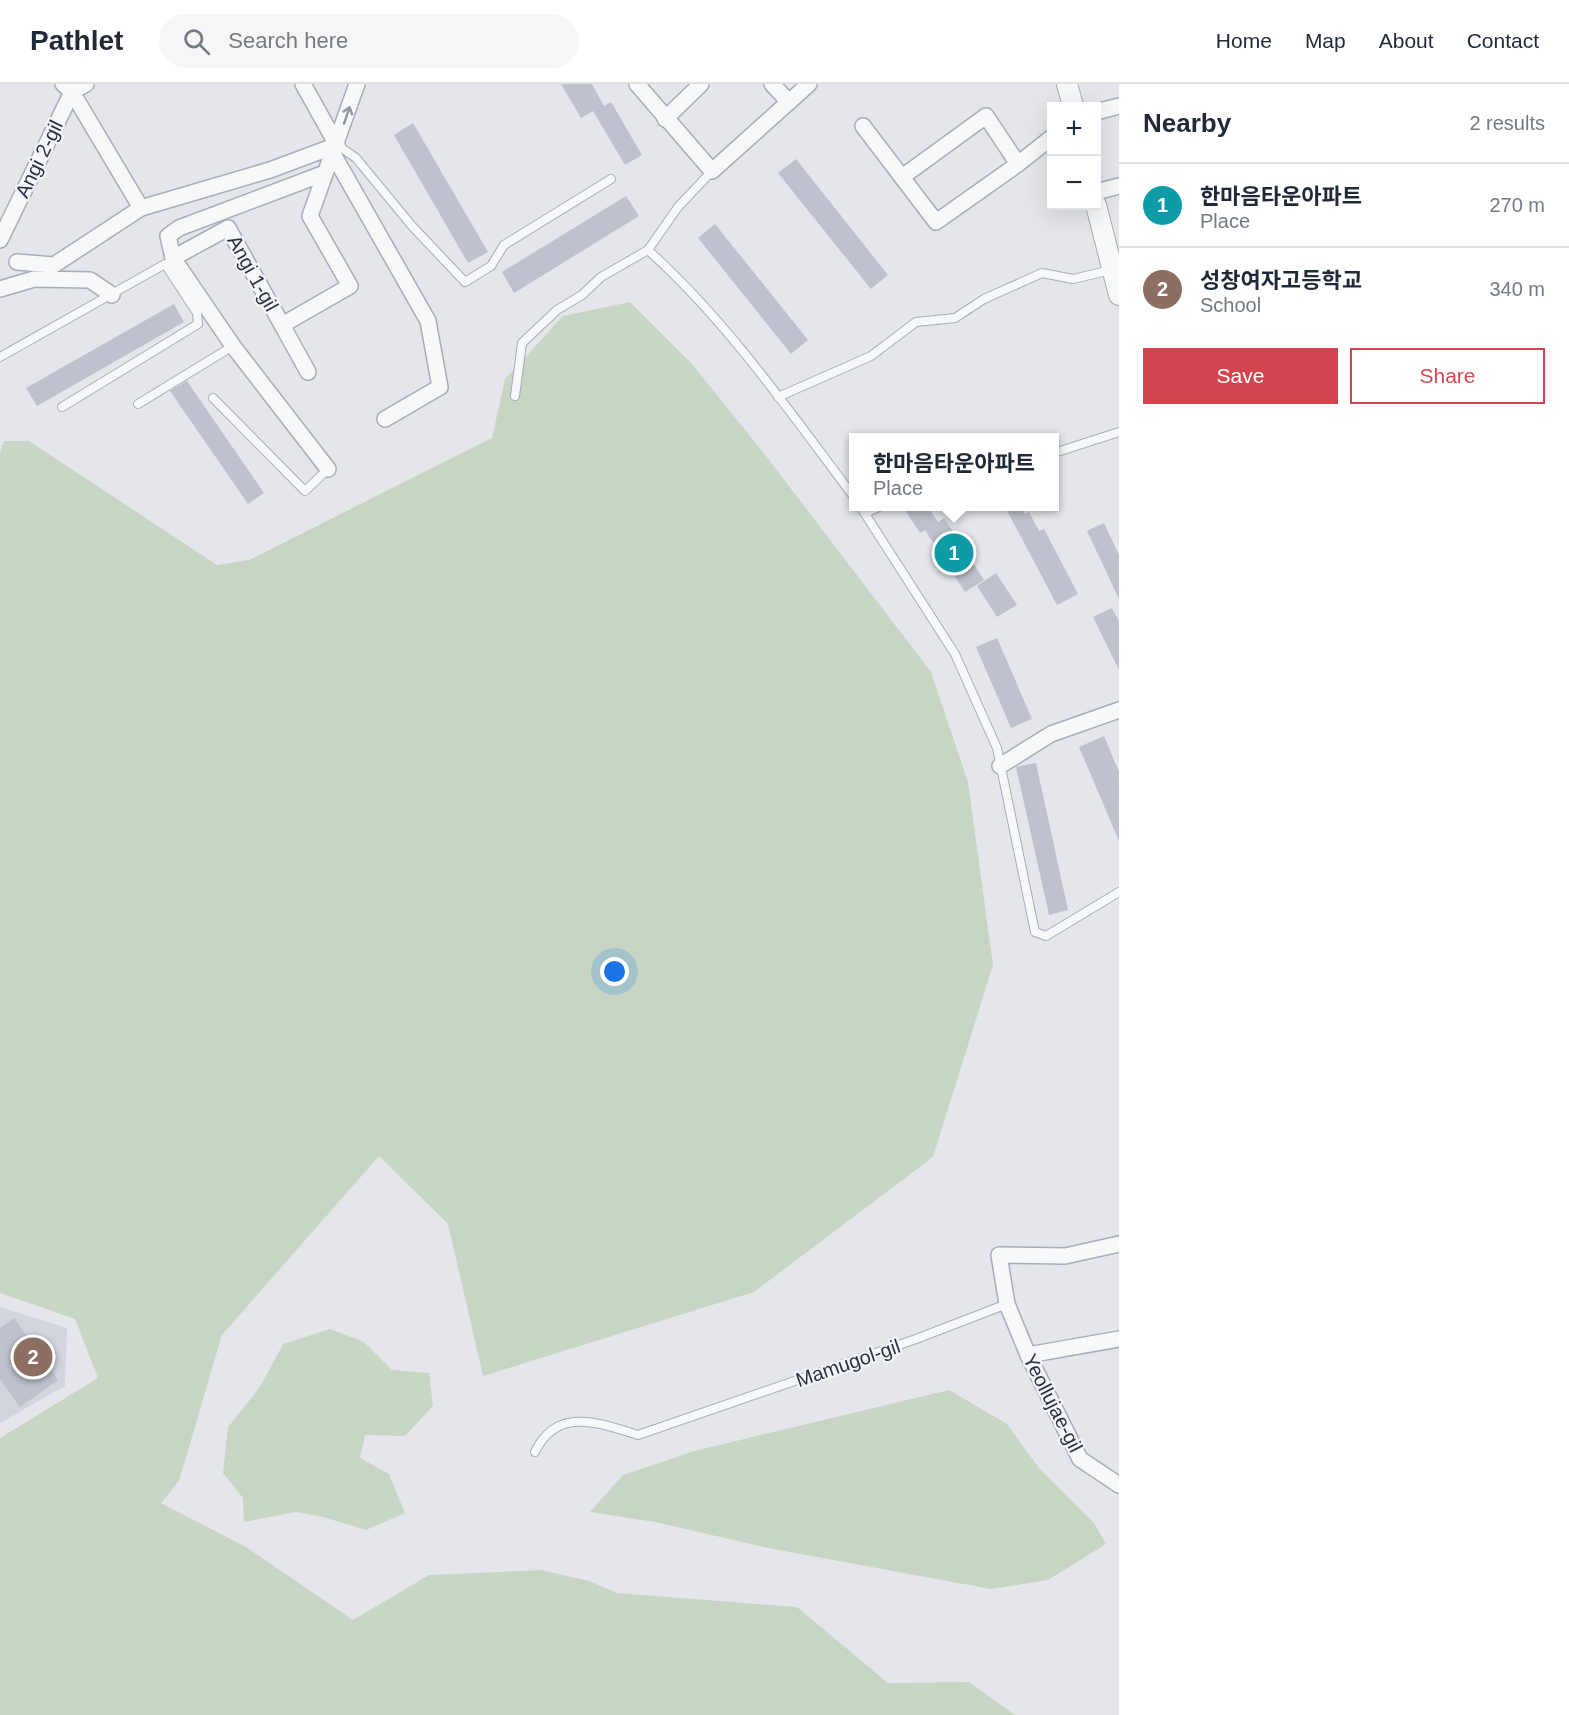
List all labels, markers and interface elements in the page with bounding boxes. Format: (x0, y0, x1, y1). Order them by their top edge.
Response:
search box (159, 14, 579, 68)
text: Pathlet (30, 25, 123, 56)
icon: search (180, 25, 213, 58)
text: Search here (228, 28, 348, 53)
text: Home (1216, 29, 1272, 52)
text: Map (1305, 29, 1346, 52)
text: About (1379, 29, 1434, 52)
text: Contact (1467, 29, 1539, 52)
map controls (1047, 102, 1101, 210)
button: + (1047, 102, 1101, 156)
one-way arrow (343, 106, 354, 125)
text: Nearby (1143, 108, 1231, 138)
text: 2 results (1469, 112, 1545, 134)
street label: Angi 2-gil (11, 117, 67, 201)
button: − (1047, 156, 1101, 210)
text: 한마음타운아파트 (1200, 184, 1362, 209)
text: 1 (1157, 194, 1168, 216)
text: 270 m (1489, 194, 1545, 216)
text: Place (1200, 210, 1250, 232)
street label: Angi 1-gil (223, 231, 283, 315)
text: 성창여자고등학교 (1200, 268, 1362, 293)
text: 2 (1157, 278, 1168, 300)
text: 340 m (1489, 278, 1545, 300)
text: School (1200, 294, 1261, 316)
button: Save (1143, 348, 1338, 404)
button: Share (1350, 348, 1545, 404)
popup (849, 433, 1059, 511)
text: 한마음타운아파트 (873, 451, 1035, 476)
text: Place (873, 477, 923, 499)
pin: 1 (934, 530, 974, 576)
your location (600, 957, 629, 986)
pin: 2 (14, 1334, 52, 1380)
street label: Mamugol-gil (793, 1335, 903, 1391)
street label: Yeollujae-gil (1019, 1350, 1087, 1456)

